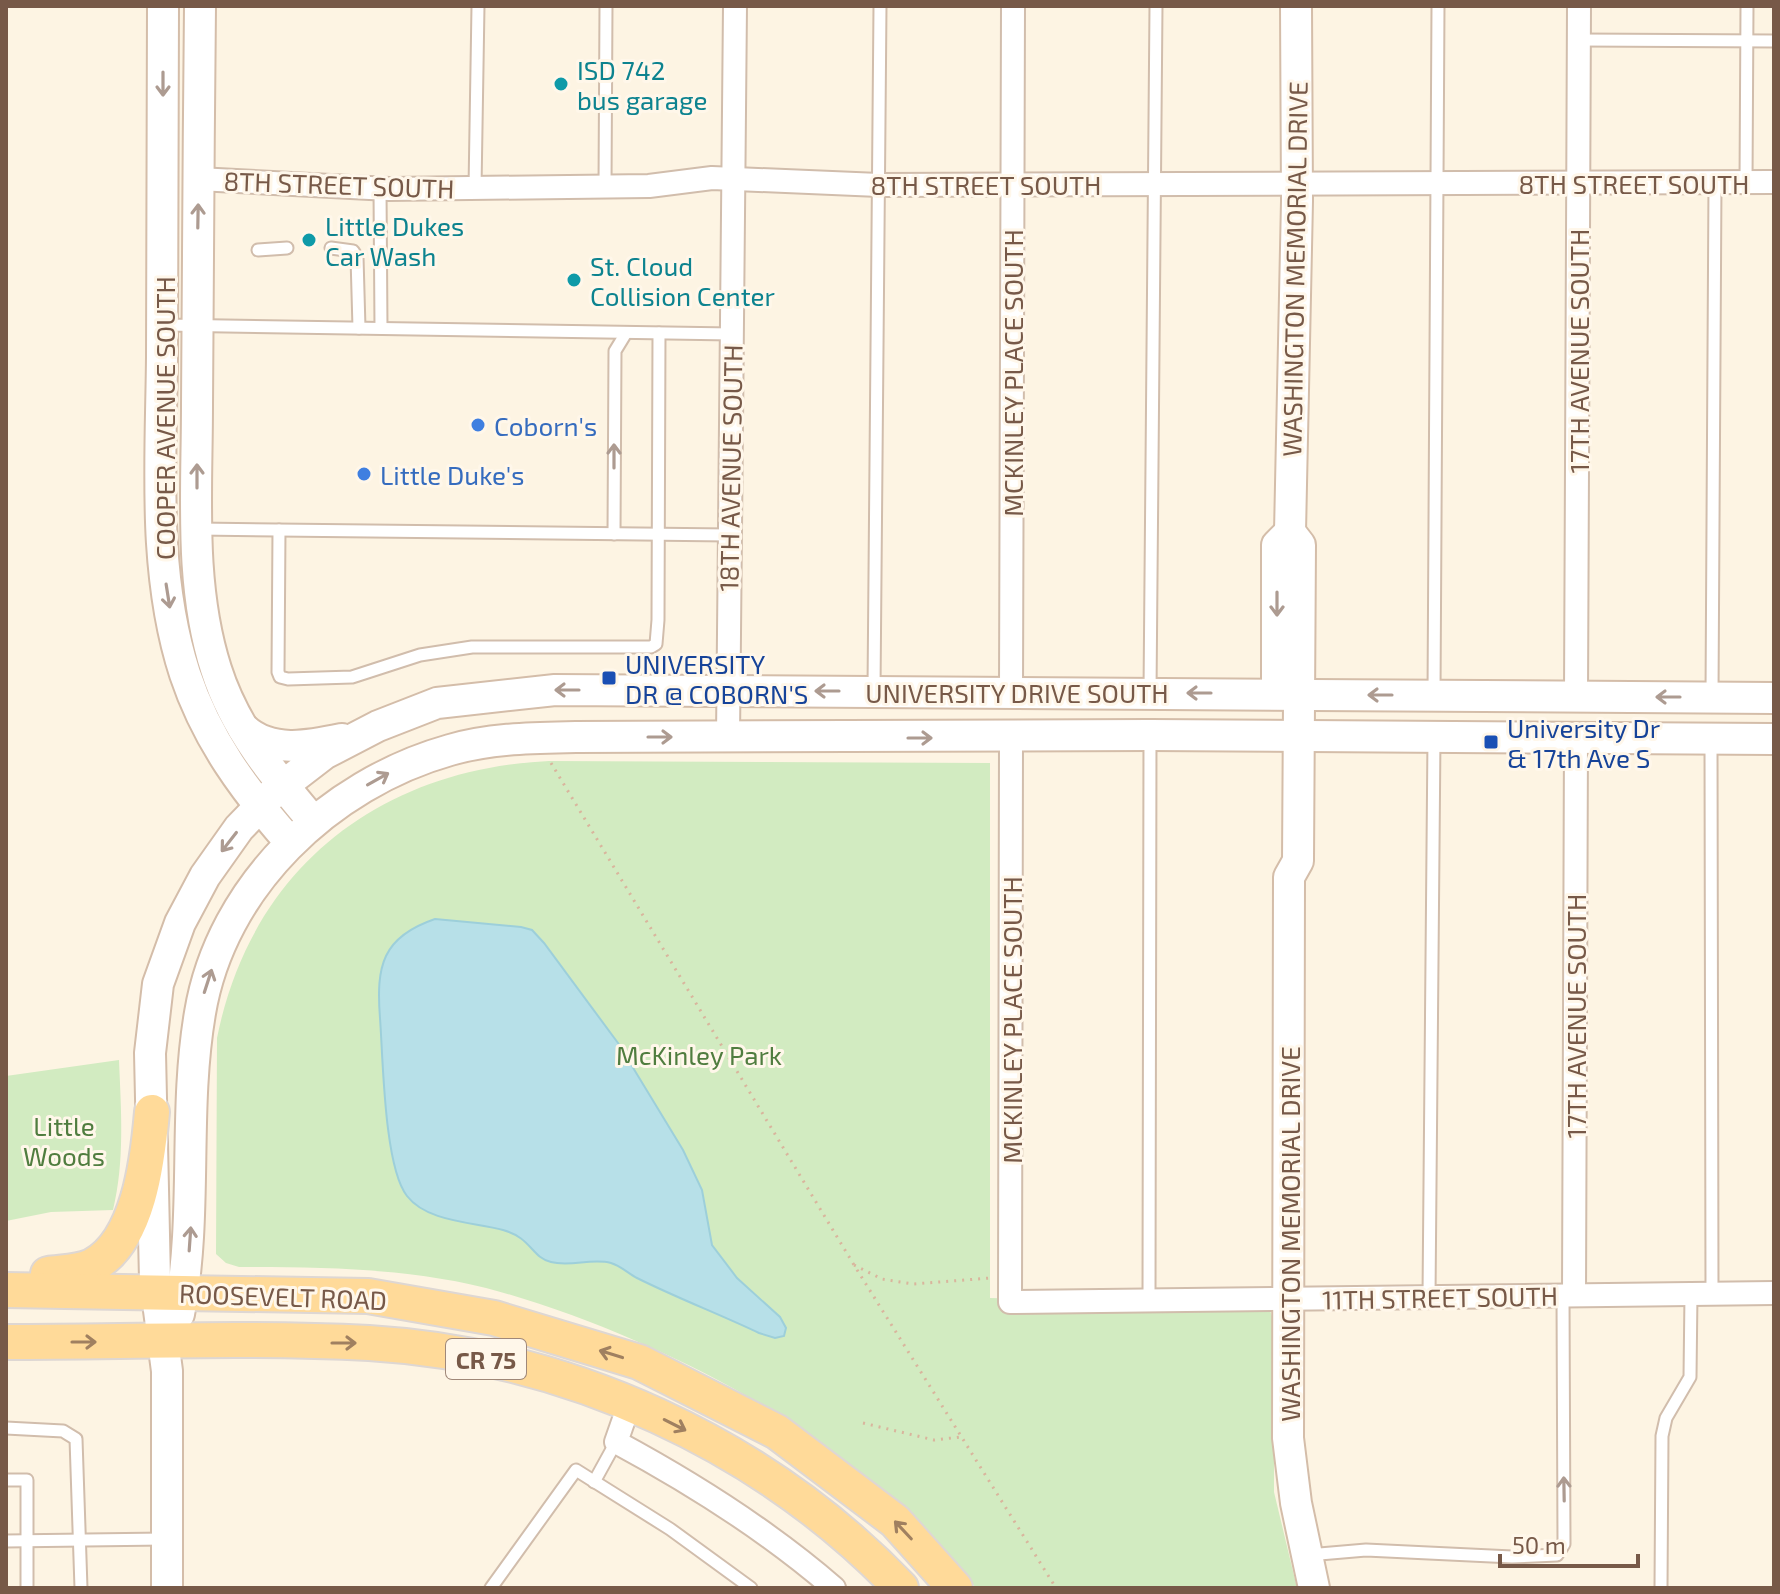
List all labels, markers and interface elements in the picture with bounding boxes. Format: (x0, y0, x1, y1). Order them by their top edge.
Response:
place label: ISD 742 bus garage (577, 54, 707, 115)
one-way arrow (155, 70, 171, 97)
marker: ISD 742 bus garage (552, 75, 570, 93)
street label: WASHINGTON MEMORIAL DRIVE (1275, 81, 1313, 457)
street label: 8TH STREET SOUTH (223, 164, 455, 204)
street label: 8TH STREET SOUTH (1519, 168, 1749, 199)
street label: 8TH STREET SOUTH (871, 169, 1101, 200)
one-way arrow (190, 203, 206, 230)
place label: Little Dukes Car Wash (325, 210, 464, 271)
street label: MCKINLEY PLACE SOUTH (997, 229, 1028, 517)
street label: 17TH AVENUE SOUTH (1563, 229, 1594, 473)
marker: Little Dukes Car Wash (300, 231, 318, 249)
place label: St. Cloud Collision Center (590, 250, 775, 311)
marker: St. Cloud Collision Center (565, 271, 583, 289)
street label: COOPER AVENUE SOUTH (149, 276, 180, 560)
street label: 18TH AVENUE SOUTH (712, 344, 748, 592)
place label: Coborn's (494, 410, 597, 441)
marker: Coborn's (469, 416, 487, 434)
one-way arrow (606, 443, 622, 470)
place label: Little Duke's (380, 459, 524, 490)
one-way arrow (189, 463, 205, 490)
marker: Little Duke's (355, 465, 373, 483)
one-way arrow (161, 582, 176, 608)
one-way arrow (1269, 590, 1285, 617)
place label: UNIVERSITY DR @ COBORN'S (625, 648, 808, 709)
marker: UNIVERSITY DR @ COBORN'S (600, 669, 618, 687)
street label: UNIVERSITY DRIVE SOUTH (865, 677, 1169, 708)
one-way arrow (554, 682, 581, 698)
one-way arrow (814, 683, 841, 699)
one-way arrow (1186, 685, 1213, 701)
one-way arrow (1367, 687, 1394, 702)
one-way arrow (1655, 689, 1682, 705)
place label: University Dr & 17th Ave S (1507, 712, 1660, 773)
one-way arrow (646, 729, 673, 745)
one-way arrow (906, 730, 933, 746)
marker: University Dr & 17th Ave S (1482, 733, 1500, 751)
one-way arrow (366, 770, 390, 786)
one-way arrow (220, 831, 238, 852)
street label: MCKINLEY PLACE SOUTH (996, 876, 1027, 1164)
street label: 17TH AVENUE SOUTH (1560, 894, 1591, 1138)
one-way arrow (202, 968, 217, 993)
park label: McKinley Park (616, 1039, 782, 1070)
street label: WASHINGTON MEMORIAL DRIVE (1274, 1046, 1305, 1422)
park label: Little Woods (23, 1110, 105, 1171)
one-way arrow (183, 1226, 198, 1253)
street label: ROOSEVELT ROAD (178, 1277, 388, 1315)
street label: 11TH STREET SOUTH (1322, 1279, 1558, 1315)
one-way arrow (70, 1334, 97, 1350)
one-way arrow (330, 1335, 357, 1351)
road number: CR 75 (446, 1339, 526, 1379)
one-way arrow (598, 1345, 623, 1360)
one-way arrow (663, 1417, 687, 1433)
one-way arrow (1556, 1476, 1572, 1503)
scale bar (1500, 1518, 1638, 1568)
one-way arrow (894, 1520, 913, 1540)
text: 50 m (1512, 1530, 1566, 1559)

